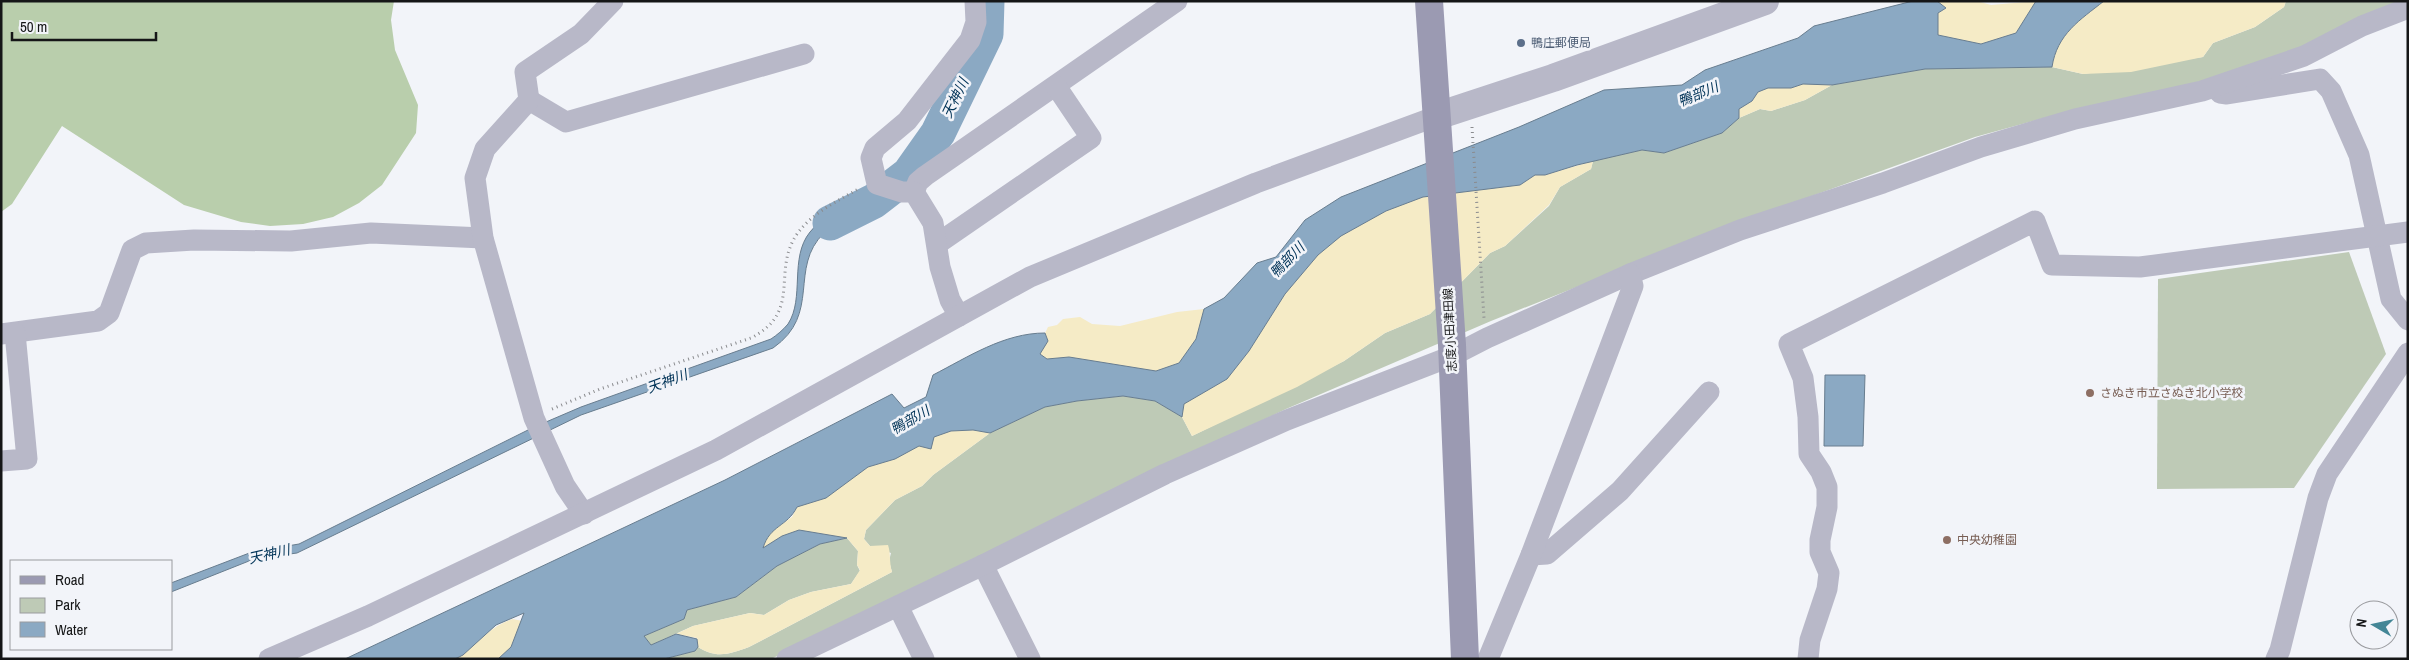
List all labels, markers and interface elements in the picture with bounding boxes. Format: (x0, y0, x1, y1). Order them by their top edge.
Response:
scale bar (12, 10, 156, 42)
text: 50 m (20, 16, 47, 37)
place label: 鴨庄郵便局 (1531, 35, 1591, 51)
marker: 鴨庄郵便局 (1515, 37, 1527, 49)
water label: 天神川 (938, 73, 973, 121)
water label: 鴨部川 (1675, 77, 1723, 110)
water label: 鴨部川 (1266, 237, 1309, 281)
street label: 志度小田津田線 (1440, 288, 1460, 372)
water label: 天神川 (644, 365, 692, 397)
place label: さぬき市立さぬき北小学校 (2100, 385, 2244, 401)
marker: さぬき市立さぬき北小学校 (2084, 387, 2096, 399)
water label: 鴨部川 (887, 401, 934, 438)
place label: 中央幼稚園 (1957, 532, 2017, 548)
marker: 中央幼稚園 (1941, 534, 1953, 546)
water label: 天神川 (247, 540, 293, 567)
legend (10, 560, 172, 650)
text: Road (55, 569, 84, 590)
text: Park (55, 594, 81, 615)
north arrow (2349, 600, 2399, 650)
text: N (2352, 617, 2371, 628)
text: Water (55, 619, 87, 640)

